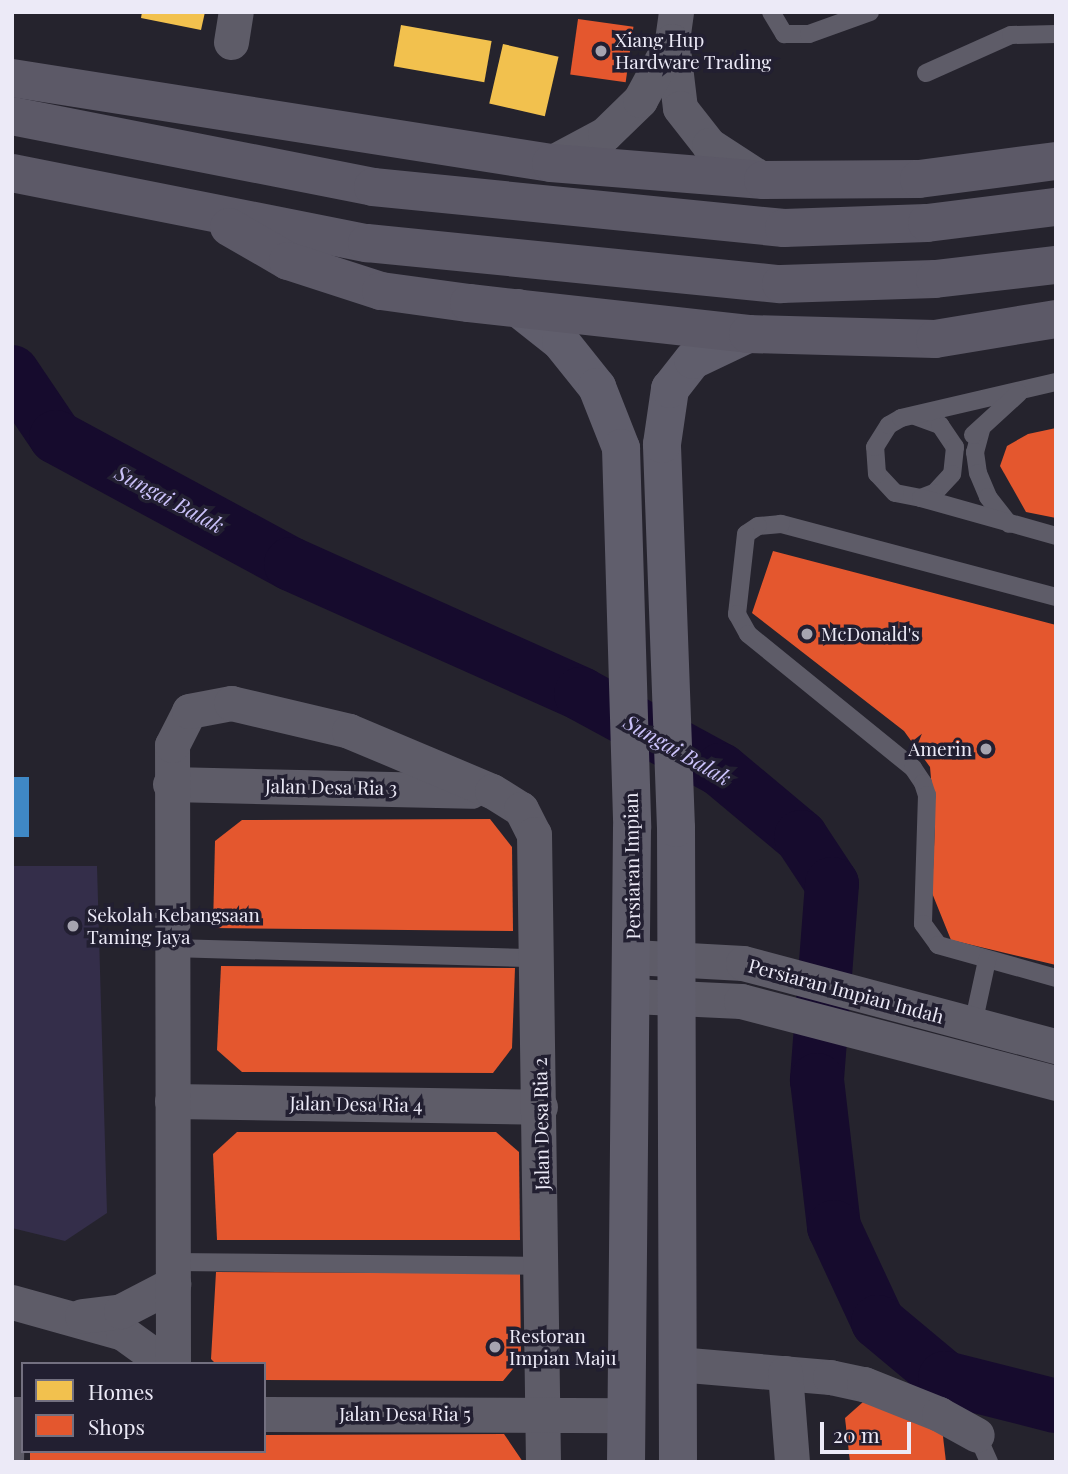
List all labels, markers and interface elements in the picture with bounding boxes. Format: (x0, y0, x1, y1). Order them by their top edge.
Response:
place label: Xiang Hup Hardware Trading (615, 29, 772, 73)
marker: Xiang Hup Hardware Trading (593, 43, 609, 59)
water label: Sungai Balak (111, 459, 229, 537)
place label: McDonald's (821, 623, 920, 645)
marker: McDonald's (799, 626, 815, 642)
water label: Sungai Balak (620, 708, 736, 790)
place label: Amerin (908, 738, 972, 760)
marker: Amerin (978, 741, 994, 757)
street label: Jalan Desa Ria 3 (264, 774, 398, 800)
street label: Persiaran Impian (619, 792, 645, 940)
place label: Sekolah Kebangsaan Taming Jaya (87, 904, 260, 948)
marker: Sekolah Kebangsaan Taming Jaya (65, 918, 81, 934)
street label: Persiaran Impian Indah (746, 954, 946, 1028)
street label: Jalan Desa Ria 2 (528, 1057, 554, 1191)
street label: Jalan Desa Ria 4 (289, 1091, 423, 1117)
place label: Restoran Impian Maju (509, 1325, 616, 1369)
marker: Restoran Impian Maju (487, 1339, 503, 1355)
legend (21, 1362, 266, 1453)
text: Homes (88, 1377, 154, 1405)
street label: Jalan Desa Ria 5 (339, 1403, 471, 1425)
scale bar (823, 1408, 914, 1452)
text: Shops (88, 1412, 145, 1440)
text: 20 m (833, 1420, 880, 1448)

